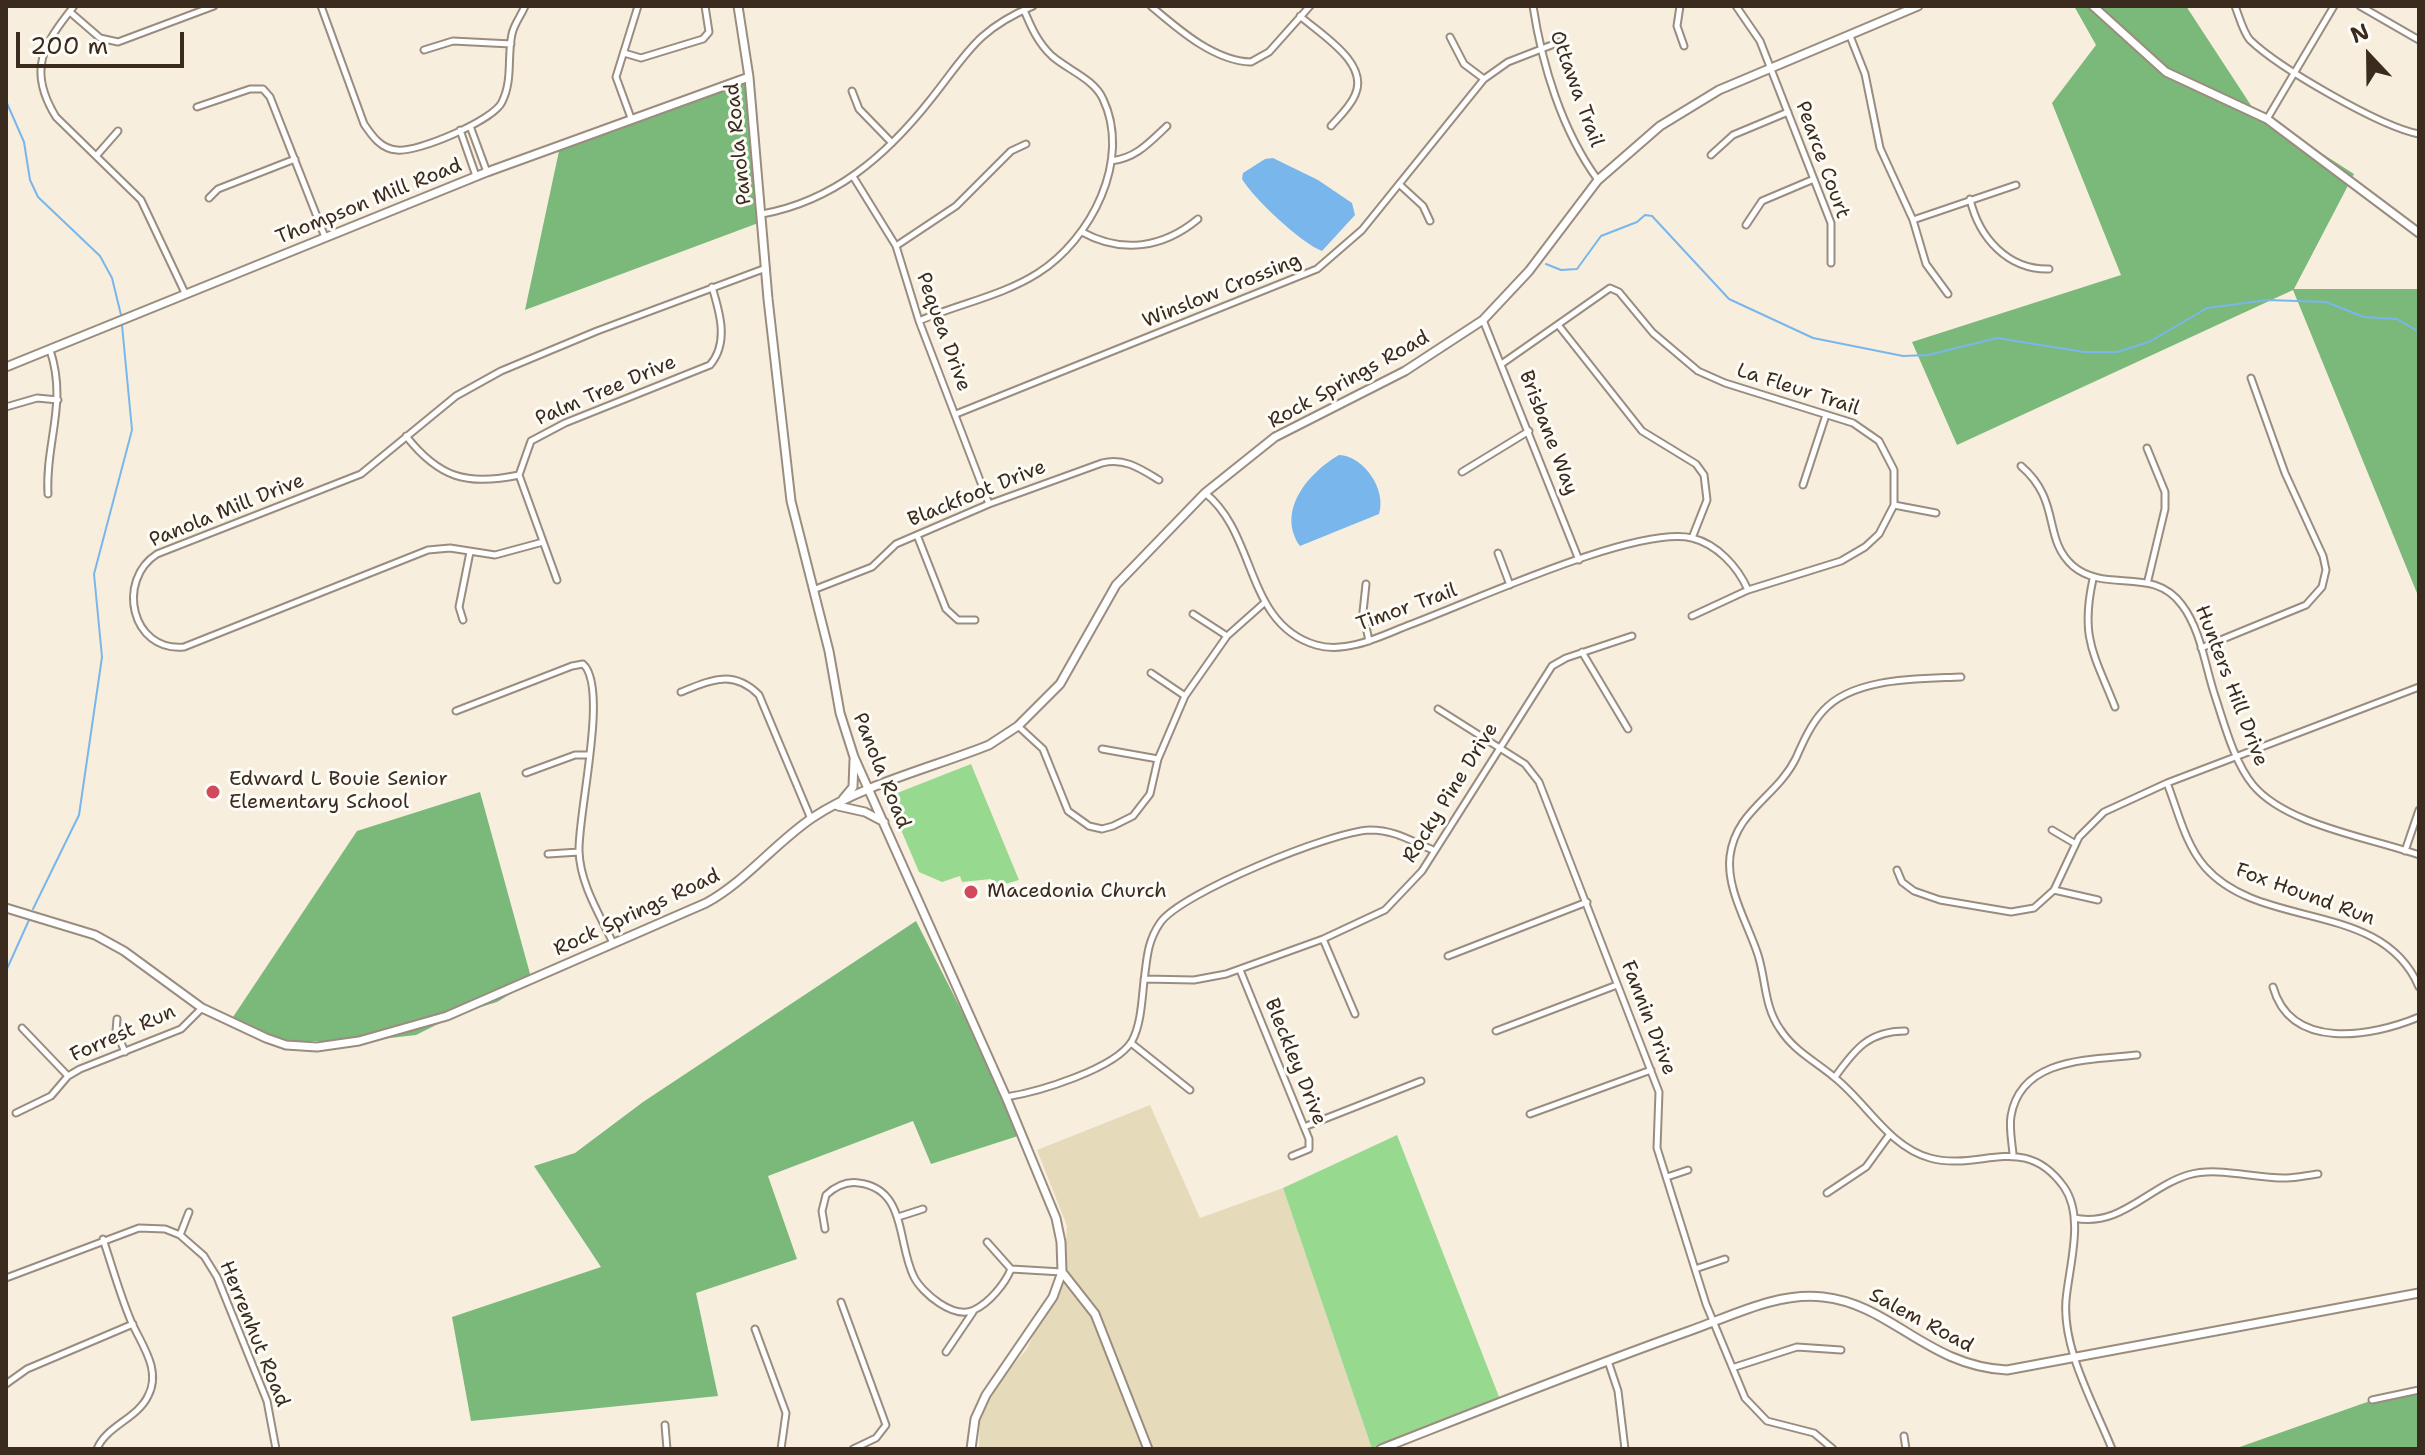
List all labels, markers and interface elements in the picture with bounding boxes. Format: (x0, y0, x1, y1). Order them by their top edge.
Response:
scale bar (20, 16, 188, 66)
north arrow (2329, 16, 2409, 96)
text: N (2346, 17, 2373, 50)
street label: Ottawa Trail (1544, 28, 1608, 150)
text: 200 m (30, 30, 108, 62)
street label: Panola Road (721, 82, 757, 206)
street label: Pearce Court (1790, 98, 1854, 222)
street label: Thompson Mill Road (272, 154, 466, 250)
street label: Winslow Crossing (1139, 248, 1305, 334)
street label: Pequea Drive (910, 269, 976, 395)
street label: Rock Springs Road (1264, 326, 1434, 434)
street label: Palm Tree Drive (532, 351, 680, 431)
street label: La Fleur Trail (1733, 359, 1863, 421)
street label: Brisbane Way (1513, 367, 1583, 499)
street label: Blackfoot Drive (904, 455, 1050, 533)
street label: Panola Mill Drive (146, 469, 308, 553)
street label: Timor Trail (1353, 579, 1461, 637)
street label: Hunters Hill Drive (2189, 602, 2273, 770)
street label: Panola Road (847, 710, 915, 832)
street label: Rocky Pine Drive (1398, 719, 1504, 867)
place label: Edward L Bouie Senior Elementary School (229, 768, 448, 815)
marker: Edward L Bouie Senior Elementary School (204, 783, 222, 801)
street label: Fox Hound Run (2232, 859, 2378, 931)
street label: Rock Springs Road (550, 864, 724, 962)
place label: Macedonia Church (987, 880, 1167, 904)
marker: Macedonia Church (962, 883, 980, 901)
street label: Fannin Drive (1615, 957, 1681, 1079)
street label: Bleckley Drive (1259, 995, 1331, 1129)
street label: Forrest Run (67, 1000, 179, 1068)
street label: Herrenhut Road (214, 1258, 294, 1410)
street label: Salem Road (1865, 1284, 1977, 1358)

